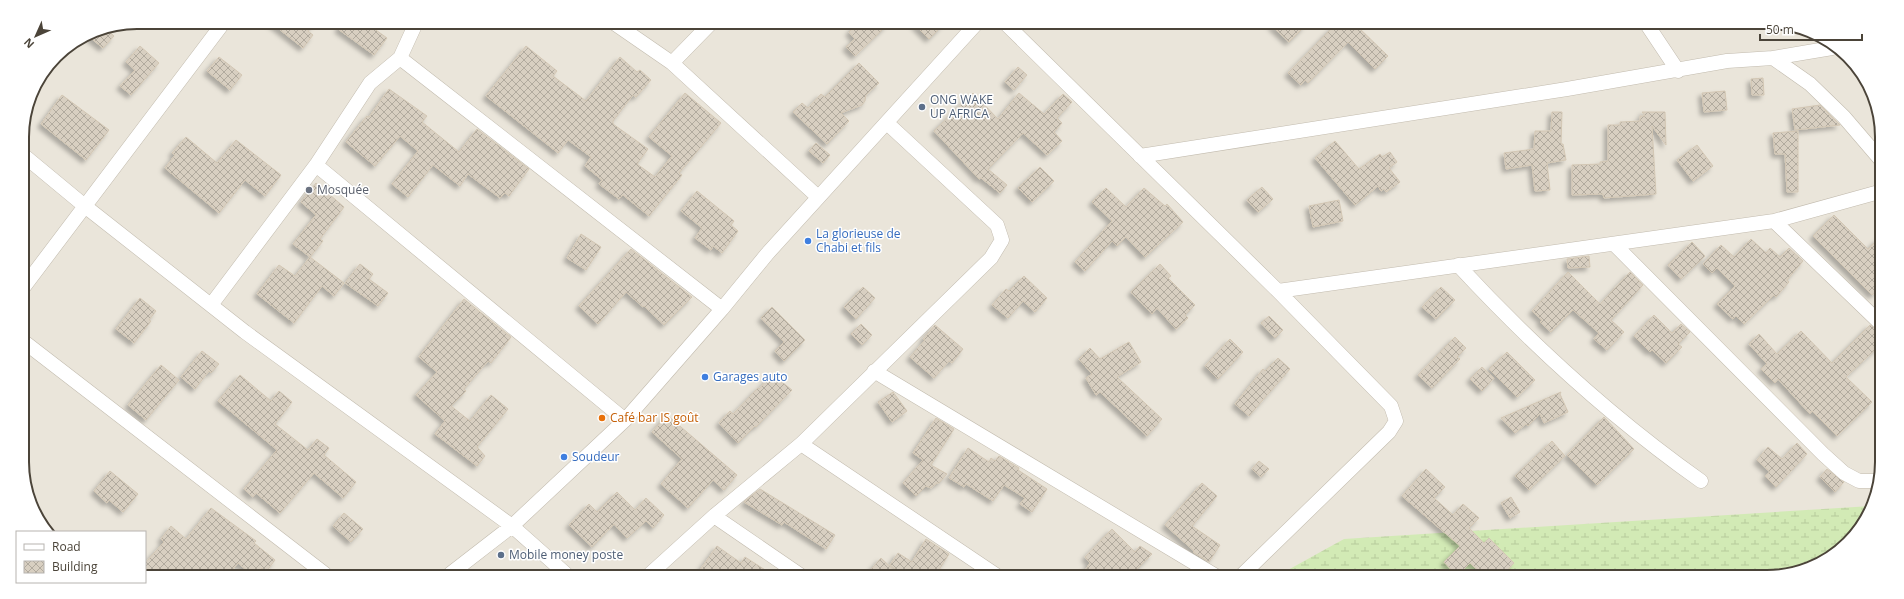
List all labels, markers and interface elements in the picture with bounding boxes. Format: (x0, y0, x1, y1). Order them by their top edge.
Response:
north arrow (16, 16, 56, 56)
scale bar (1760, 16, 1862, 42)
text: 50 m (1766, 21, 1794, 38)
text: N (20, 35, 37, 52)
place label: ONG WAKE UP AFRICA (930, 91, 993, 122)
marker: ONG WAKE UP AFRICA (917, 102, 927, 112)
place label: Mosquée (317, 181, 369, 198)
marker: Mosquée (304, 185, 314, 195)
place label: La glorieuse de Chabi et fils (816, 225, 901, 256)
marker: La glorieuse de Chabi et fils (803, 236, 813, 246)
place label: Garages auto (713, 368, 788, 385)
marker: Garages auto (700, 372, 710, 382)
place label: Café bar IS goût (610, 409, 699, 426)
marker: Café bar IS goût (597, 413, 607, 423)
place label: Soudeur (572, 448, 620, 465)
marker: Soudeur (559, 452, 569, 462)
legend (16, 531, 146, 583)
text: Road (52, 538, 81, 555)
place label: Mobile money poste (509, 546, 623, 563)
marker: Mobile money poste (496, 550, 506, 560)
text: Building (52, 558, 98, 575)

